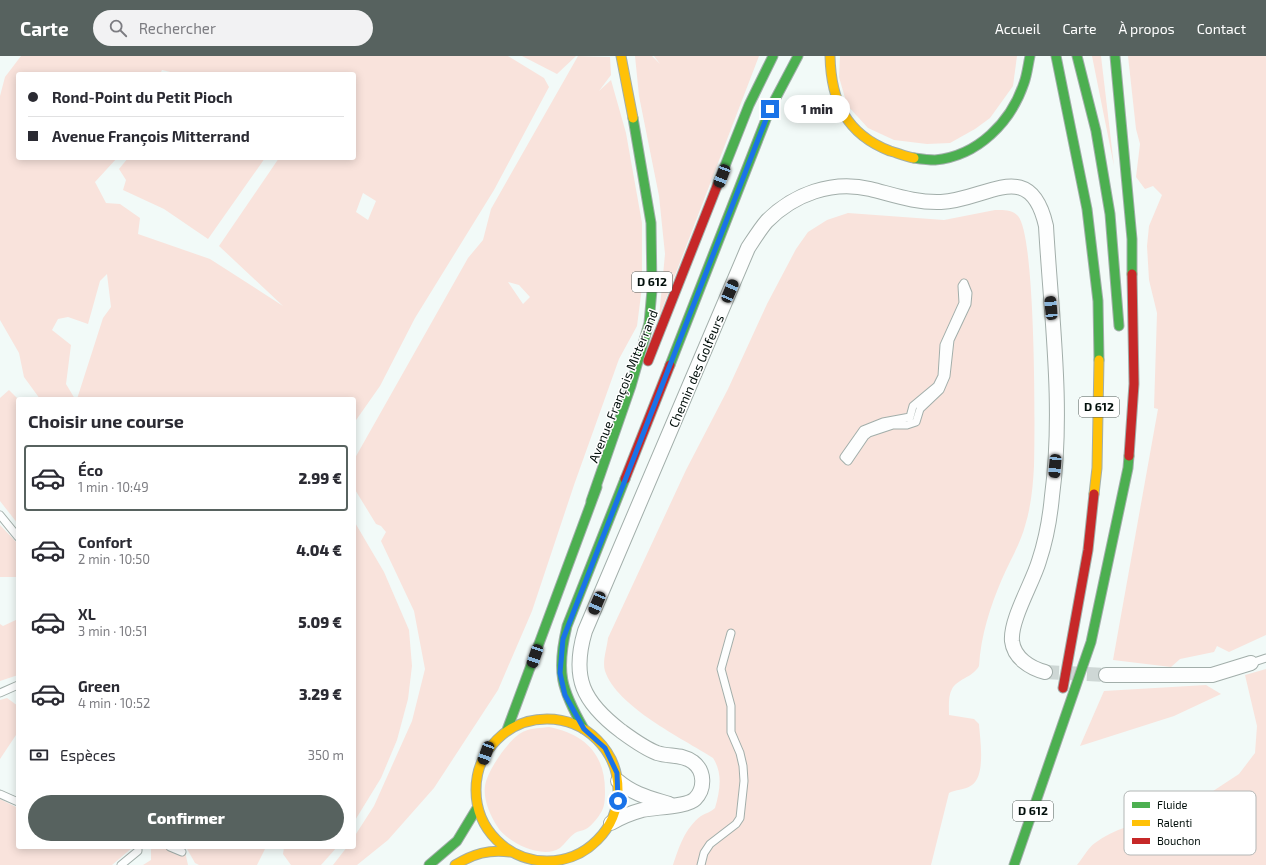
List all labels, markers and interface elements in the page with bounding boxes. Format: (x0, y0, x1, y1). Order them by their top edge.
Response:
search box (93, 10, 373, 46)
text: Carte (20, 17, 69, 40)
icon: search (107, 17, 129, 39)
text: Rechercher (139, 19, 216, 37)
text: Accueil (995, 20, 1040, 37)
text: Carte (1062, 20, 1097, 37)
text: À propos (1119, 20, 1175, 37)
text: Contact (1197, 20, 1246, 37)
text: Rond-Point du Petit Pioch (52, 88, 233, 106)
callout: 1 min (784, 95, 850, 123)
route end (761, 100, 779, 118)
text: 1 min (801, 101, 833, 117)
text: Avenue François Mitterrand (52, 127, 250, 145)
car (712, 163, 732, 189)
road number: D 612 (632, 272, 672, 292)
car (720, 278, 740, 304)
car (1044, 296, 1058, 320)
street label: Avenue François Mitterrand (585, 307, 662, 465)
street label: Chemin des Golfeurs (665, 312, 727, 430)
road number: D 612 (1079, 397, 1119, 417)
text: Choisir une course (28, 410, 184, 432)
car (1048, 454, 1062, 478)
icon: car (30, 460, 66, 496)
text: Éco (78, 461, 103, 479)
text: 2.99 € (299, 469, 342, 487)
text: 1 min · 10:49 (78, 479, 149, 495)
icon: car (30, 532, 66, 568)
text: Confort (78, 533, 132, 551)
text: 4.04 € (296, 541, 342, 559)
text: 2 min · 10:50 (78, 551, 150, 567)
car (587, 590, 607, 616)
icon: car (30, 604, 66, 640)
text: XL (78, 605, 96, 623)
text: 5.09 € (298, 613, 342, 631)
text: 3 min · 10:51 (78, 623, 147, 639)
car (525, 643, 545, 669)
icon: car (30, 676, 66, 712)
text: Green (78, 677, 120, 695)
text: 3.29 € (299, 685, 342, 703)
text: 4 min · 10:52 (78, 695, 150, 711)
car (476, 740, 496, 766)
icon: cash (28, 744, 50, 766)
text: Espèces (60, 746, 116, 764)
text: 350 m (308, 747, 344, 763)
legend (1124, 791, 1256, 855)
route start (609, 792, 627, 810)
button: Confirmer (28, 795, 344, 841)
text: Fluide (1157, 798, 1187, 811)
road number: D 612 (1013, 801, 1053, 821)
text: Ralenti (1157, 816, 1192, 829)
text: Bouchon (1157, 834, 1201, 847)

